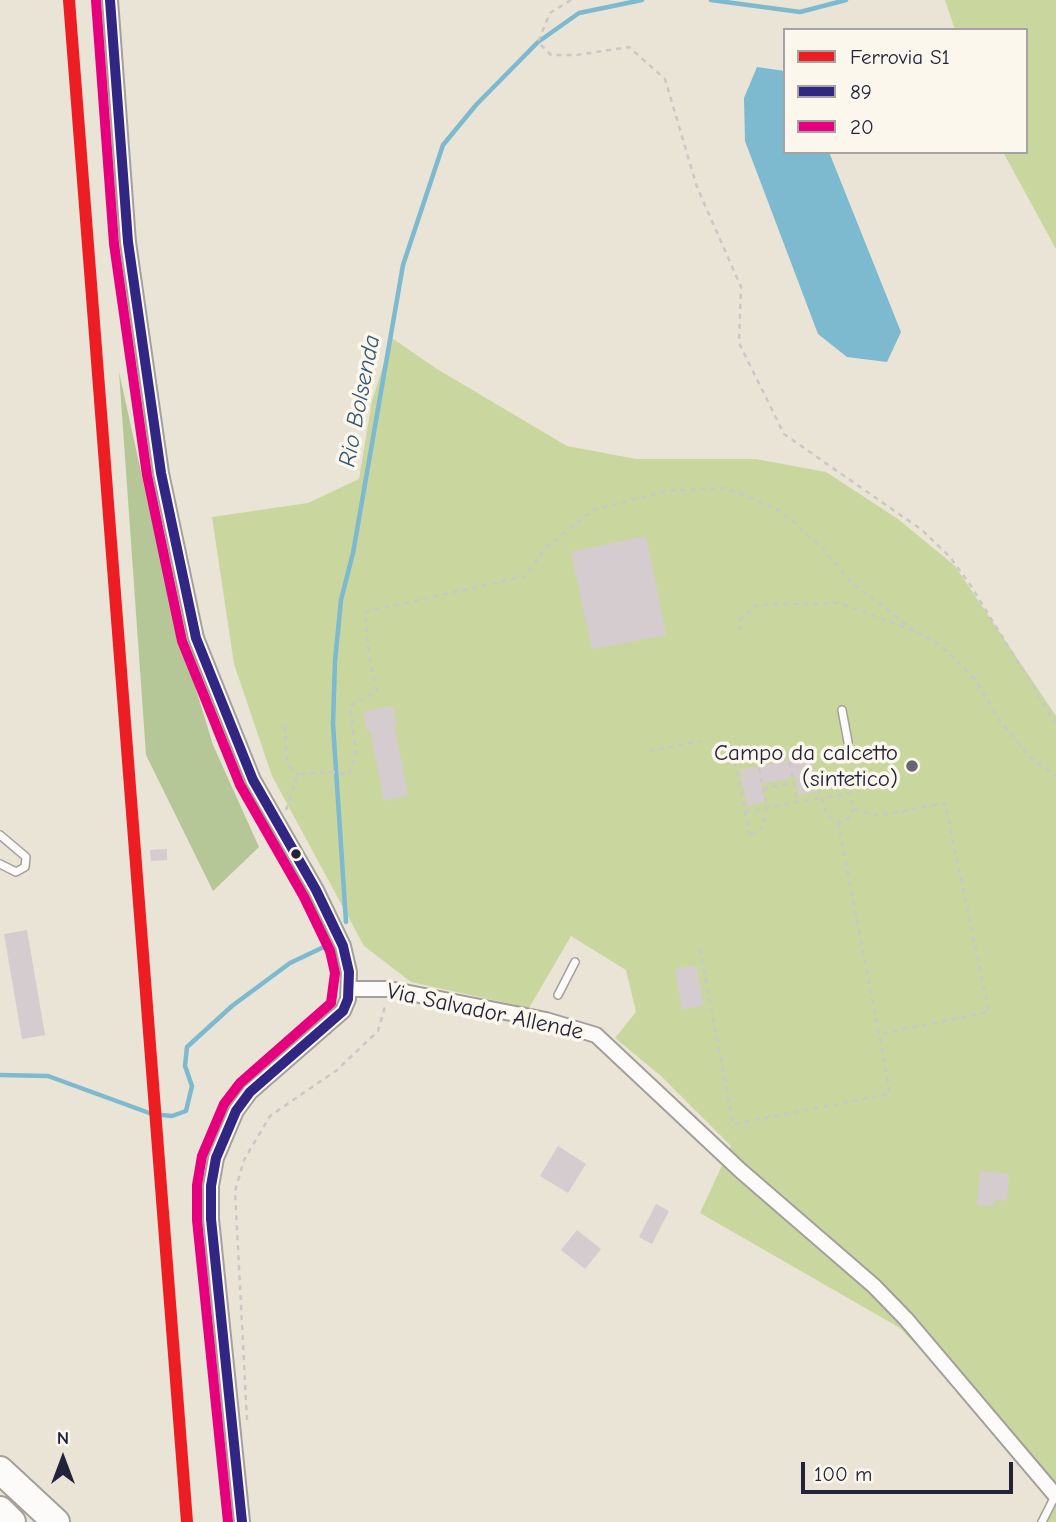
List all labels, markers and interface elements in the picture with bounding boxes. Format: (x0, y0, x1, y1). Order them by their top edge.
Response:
legend (783, 28, 1028, 154)
text: Ferrovia S1 (850, 45, 950, 69)
text: 89 (850, 80, 872, 104)
text: 20 (850, 115, 874, 139)
water label: Rio Bolsenda (333, 333, 387, 469)
place label: Campo da calcetto (sintetico) (714, 739, 898, 793)
marker: Campo da calcetto (sintetico) (904, 758, 920, 774)
unlabelled marker (289, 847, 303, 861)
street label: Via Salvador Allende (384, 978, 586, 1046)
north arrow (28, 1424, 98, 1494)
text: N (57, 1427, 69, 1449)
scale bar (804, 1448, 1016, 1492)
text: 100 m (814, 1462, 872, 1486)

